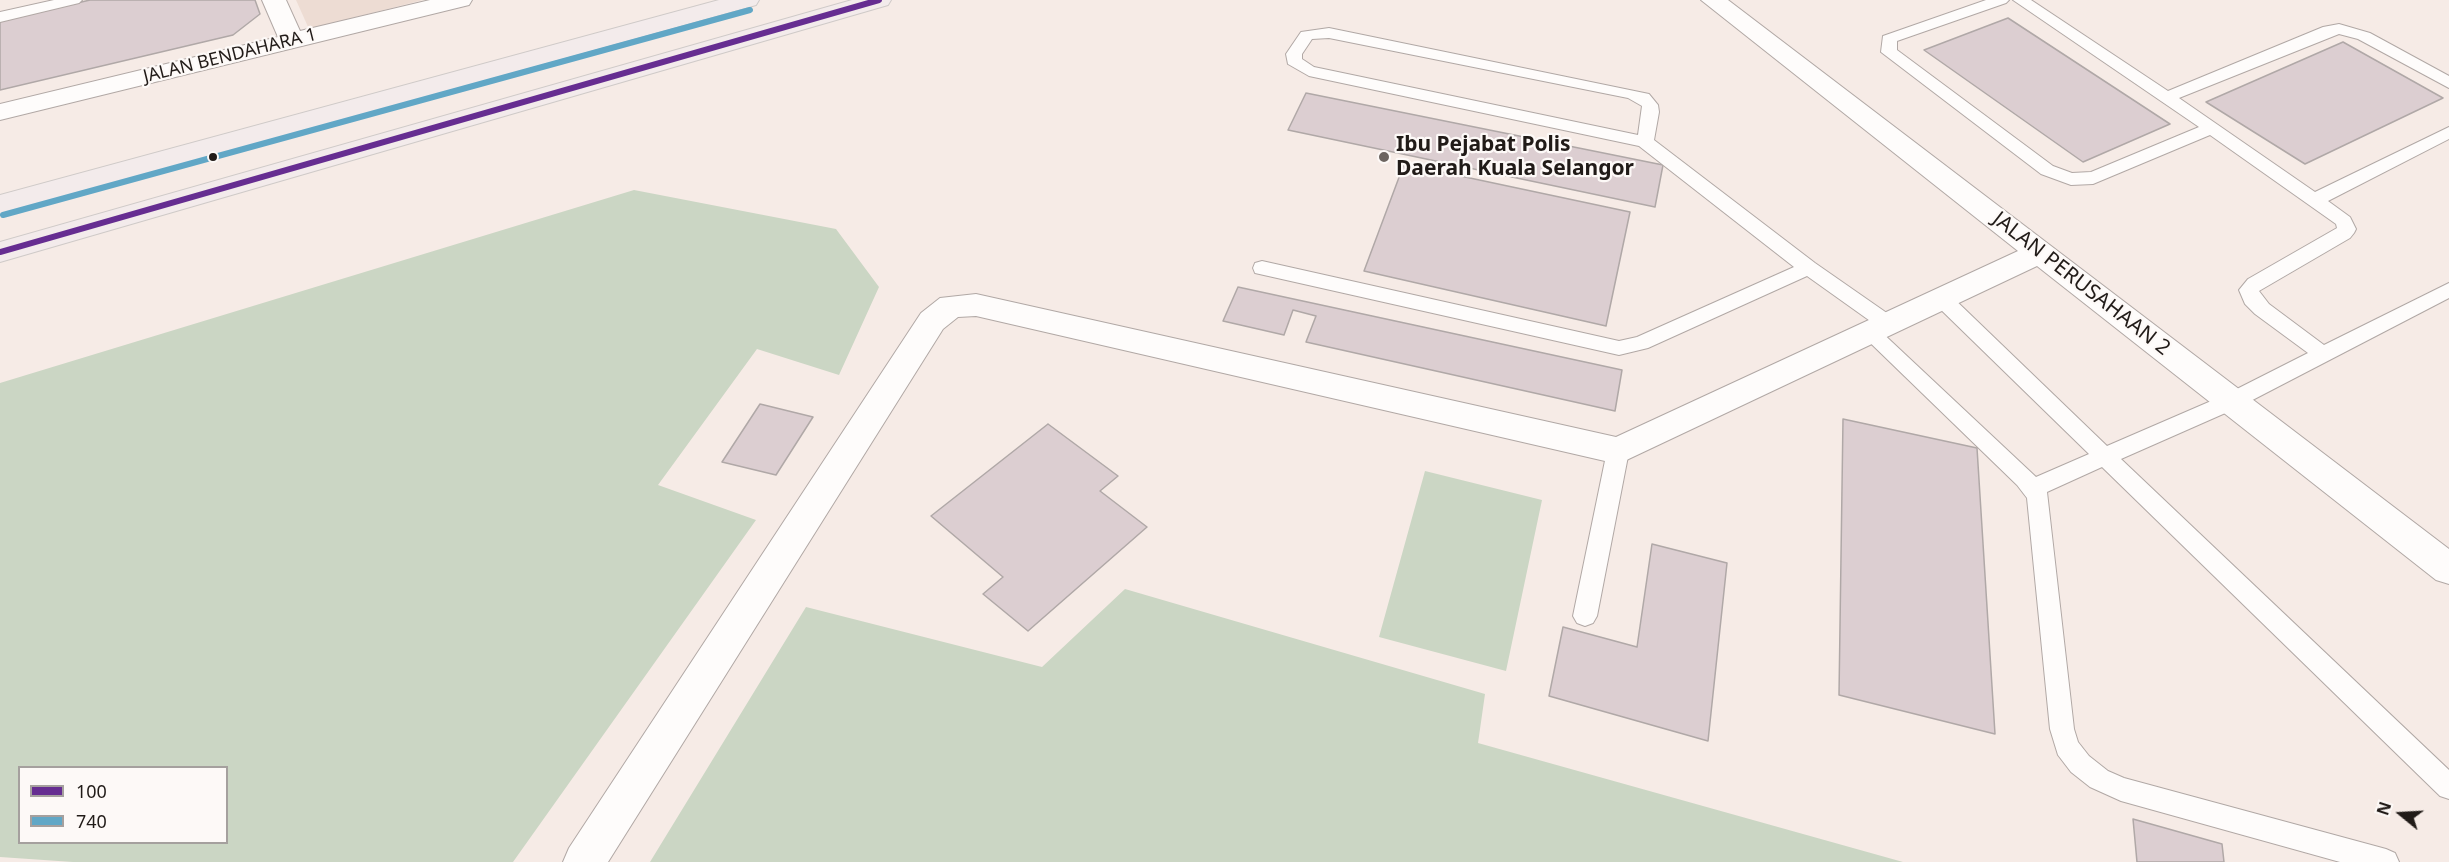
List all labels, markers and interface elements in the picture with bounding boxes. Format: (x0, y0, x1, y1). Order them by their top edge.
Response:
street label: JALAN BENDAHARA 1 (141, 24, 319, 88)
place label: Ibu Pejabat Polis Daerah Kuala Selangor (1396, 132, 1634, 182)
marker: Ibu Pejabat Polis Daerah Kuala Selangor (1377, 150, 1391, 164)
unlabelled marker (207, 151, 219, 163)
street label: JALAN PERUSAHAAN 2 (1987, 207, 2175, 361)
legend (18, 766, 228, 844)
text: 100 (76, 779, 107, 803)
north arrow (2371, 784, 2431, 844)
text: N (2371, 799, 2396, 818)
text: 740 (76, 809, 107, 833)

